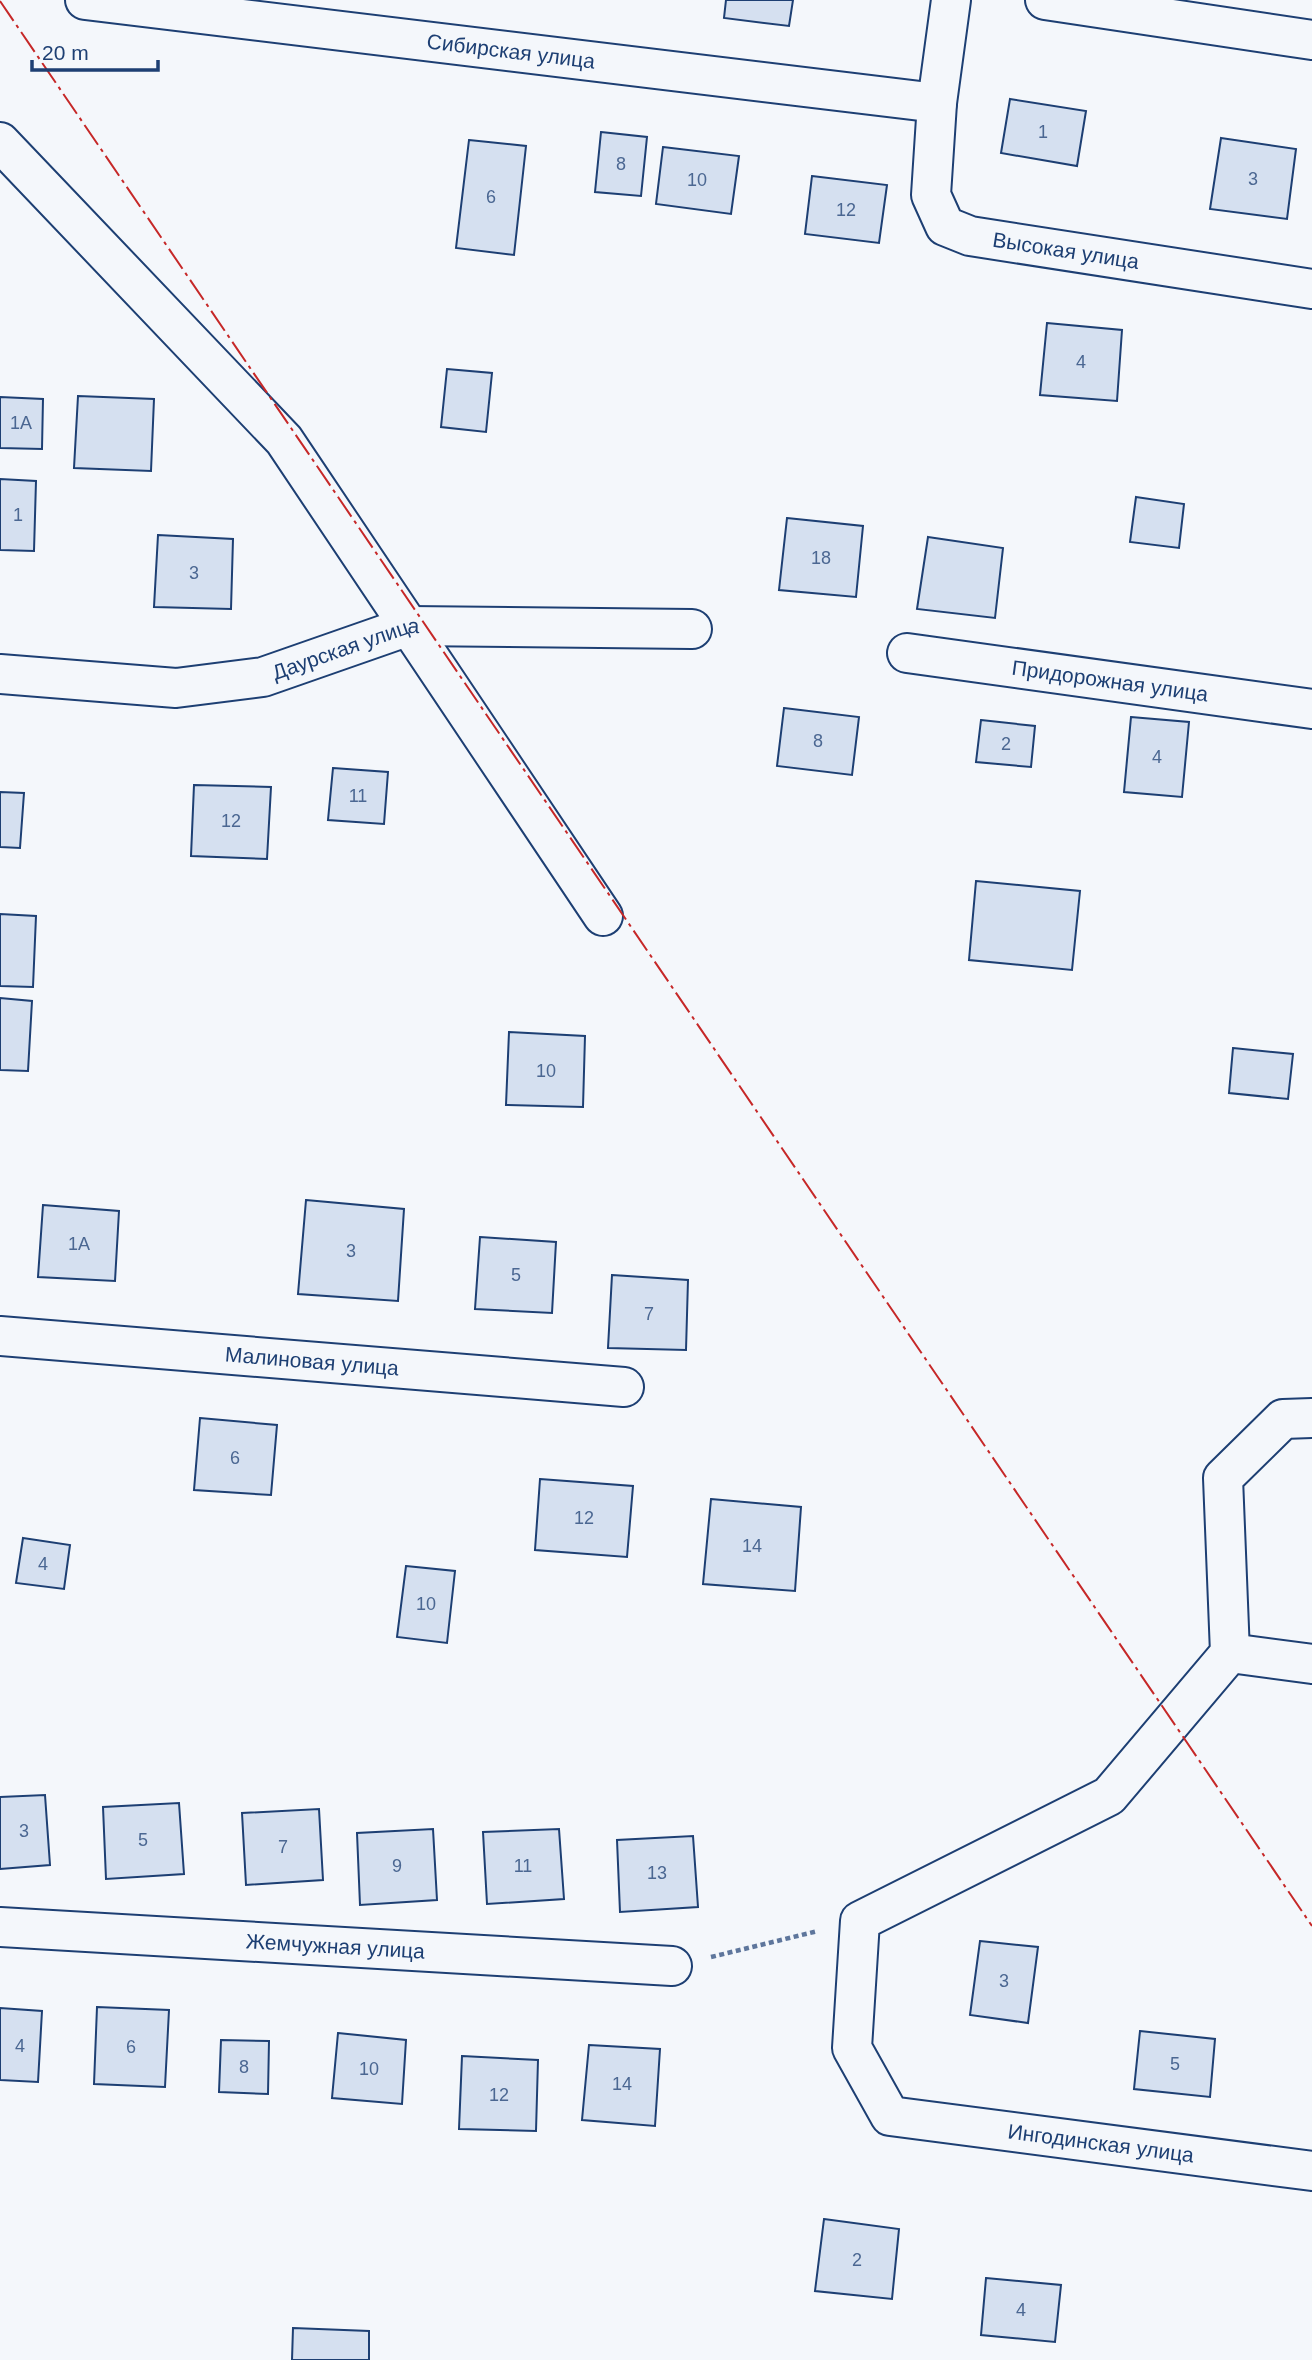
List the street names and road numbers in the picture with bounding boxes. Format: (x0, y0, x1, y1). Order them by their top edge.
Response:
street label: Сибирская улица (426, 29, 597, 73)
street label: Высокая улица (991, 228, 1141, 273)
street label: Даурская улица (269, 614, 420, 684)
street label: Придорожная улица (1011, 656, 1210, 706)
street label: Малиновая улица (224, 1342, 400, 1380)
street label: Жемчужная улица (245, 1929, 426, 1963)
street label: Ингодинская улица (1006, 2119, 1196, 2167)

